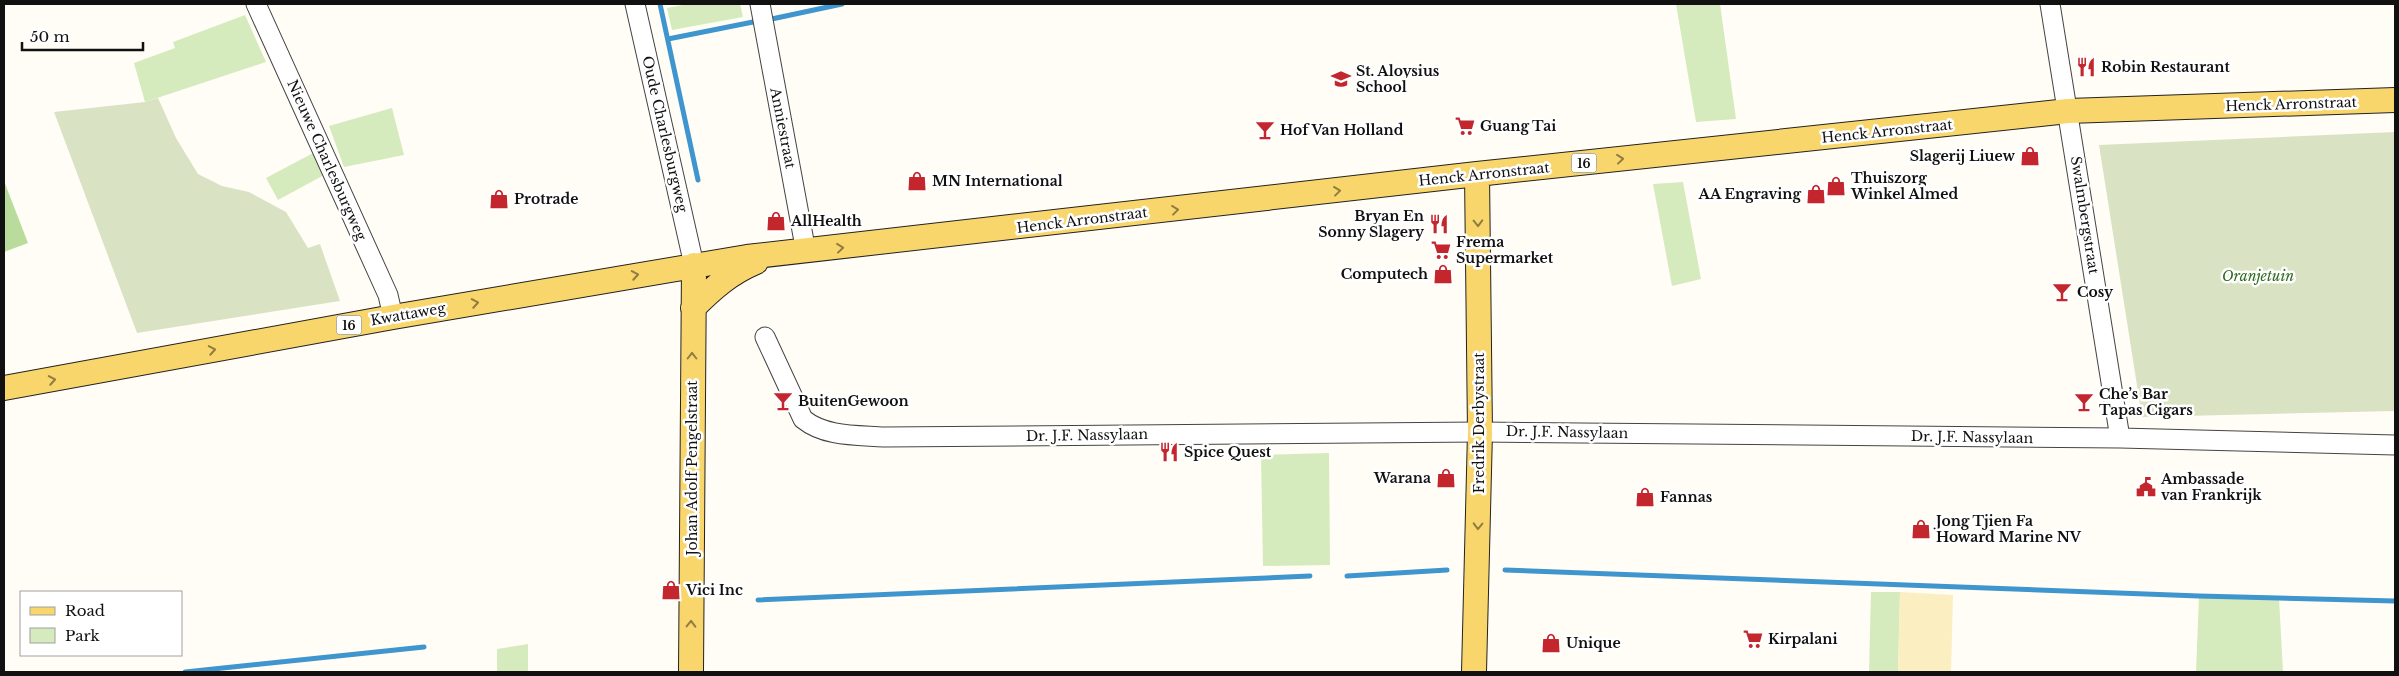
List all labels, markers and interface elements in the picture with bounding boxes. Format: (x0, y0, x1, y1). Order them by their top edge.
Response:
scale bar (22, 20, 144, 52)
text: 50 m (30, 27, 70, 46)
street label: Oude Charlesburgweg (638, 54, 692, 215)
restaurant icon: Robin Restaurant (2075, 56, 2097, 78)
place label: Robin Restaurant (2101, 58, 2230, 76)
place label: St. Aloysius School (1356, 62, 1440, 96)
school or university icon: St. Aloysius School (1330, 68, 1352, 90)
street label: Nieuwe Charlesburgweg (283, 77, 371, 244)
street label: Anniestraat (766, 85, 800, 171)
street label: Henck Arronstraat (2225, 93, 2358, 115)
supermarket icon: Guang Tai (1454, 115, 1476, 137)
street label: Henck Arronstraat (1821, 115, 1954, 147)
place label: Guang Tai (1480, 117, 1556, 135)
bar icon: Hof Van Holland (1254, 119, 1276, 141)
place label: Hof Van Holland (1280, 121, 1404, 139)
shop icon: Slagerij Liuew (2019, 145, 2041, 167)
place label: Slagerij Liuew (1910, 147, 2016, 165)
road number: 16 (1572, 154, 1596, 172)
one-way arrow (1616, 154, 1624, 165)
street label: Swalmbergstraat (2067, 155, 2103, 276)
street label: Henck Arronstraat (1418, 158, 1551, 190)
place label: Thuiszorg Winkel Almed (1850, 169, 1958, 203)
shop icon: MN International (906, 170, 928, 192)
place label: MN International (932, 172, 1063, 190)
shop icon: Thuiszorg Winkel Almed (1825, 175, 1847, 197)
shop icon: AA Engraving (1805, 183, 1827, 205)
place label: AA Engraving (1698, 185, 1801, 203)
one-way arrow (1333, 186, 1341, 197)
shop icon: Protrade (488, 188, 510, 210)
place label: Protrade (514, 190, 578, 208)
street label: Henck Arronstraat (1016, 203, 1149, 237)
one-way arrow (1171, 205, 1179, 216)
place label: Bryan En Sonny Slagery (1318, 207, 1425, 241)
shop icon: AllHealth (765, 210, 787, 232)
place label: AllHealth (790, 212, 862, 230)
restaurant icon: Bryan En Sonny Slagery (1428, 213, 1450, 235)
one-way arrow (1473, 220, 1483, 227)
place label: Frema Supermarket (1456, 233, 1554, 267)
supermarket icon: Frema Supermarket (1430, 239, 1452, 261)
one-way arrow (836, 243, 844, 254)
shop icon: Computech (1432, 263, 1454, 285)
place label: Computech (1341, 265, 1428, 283)
park label: Oranjetuin (2222, 267, 2294, 285)
one-way arrow (630, 270, 639, 280)
bar icon: Cosy (2051, 281, 2073, 303)
place label: Cosy (2077, 283, 2114, 301)
street label: Kwattaweg (369, 298, 447, 329)
one-way arrow (470, 298, 479, 308)
road number: 16 (336, 316, 362, 334)
one-way arrow (207, 346, 216, 356)
one-way arrow (687, 352, 697, 360)
street label: Fredrik Derbystraat (1470, 352, 1488, 494)
one-way arrow (47, 375, 56, 385)
street label: Johan Adolf Pengelstraat (683, 380, 701, 558)
place label: Che’s Bar Tapas Cigars (2099, 385, 2193, 419)
bar icon: BuitenGewoon (772, 390, 794, 412)
bar icon: Che’s Bar Tapas Cigars (2073, 391, 2095, 413)
place label: BuitenGewoon (798, 392, 909, 410)
street label: Dr. J.F. Nassylaan (1506, 422, 1629, 442)
street label: Dr. J.F. Nassylaan (1026, 425, 1149, 445)
street label: Dr. J.F. Nassylaan (1911, 427, 2034, 447)
restaurant icon: Spice Quest (1158, 441, 1180, 463)
place label: Spice Quest (1184, 443, 1272, 461)
shop icon: Warana (1435, 467, 1457, 489)
place label: Warana (1373, 469, 1431, 487)
place label: Ambassade van Frankrijk (2160, 470, 2262, 504)
public building icon: Ambassade van Frankrijk (2135, 476, 2157, 498)
shop icon: Fannas (1634, 486, 1656, 508)
place label: Fannas (1660, 488, 1713, 506)
place label: Jong Tjien Fa Howard Marine NV (1933, 512, 2082, 546)
shop icon: Jong Tjien Fa Howard Marine NV (1910, 518, 1932, 540)
one-way arrow (1472, 522, 1483, 530)
shop icon: Vici Inc (660, 579, 682, 601)
place label: Vici Inc (685, 581, 743, 599)
legend (20, 591, 182, 656)
text: Road (65, 601, 105, 620)
one-way arrow (686, 619, 696, 627)
text: Park (65, 626, 101, 645)
supermarket icon: Kirpalani (1742, 628, 1764, 650)
place label: Kirpalani (1768, 630, 1838, 648)
shop icon: Unique (1540, 632, 1562, 654)
place label: Unique (1566, 634, 1621, 652)

